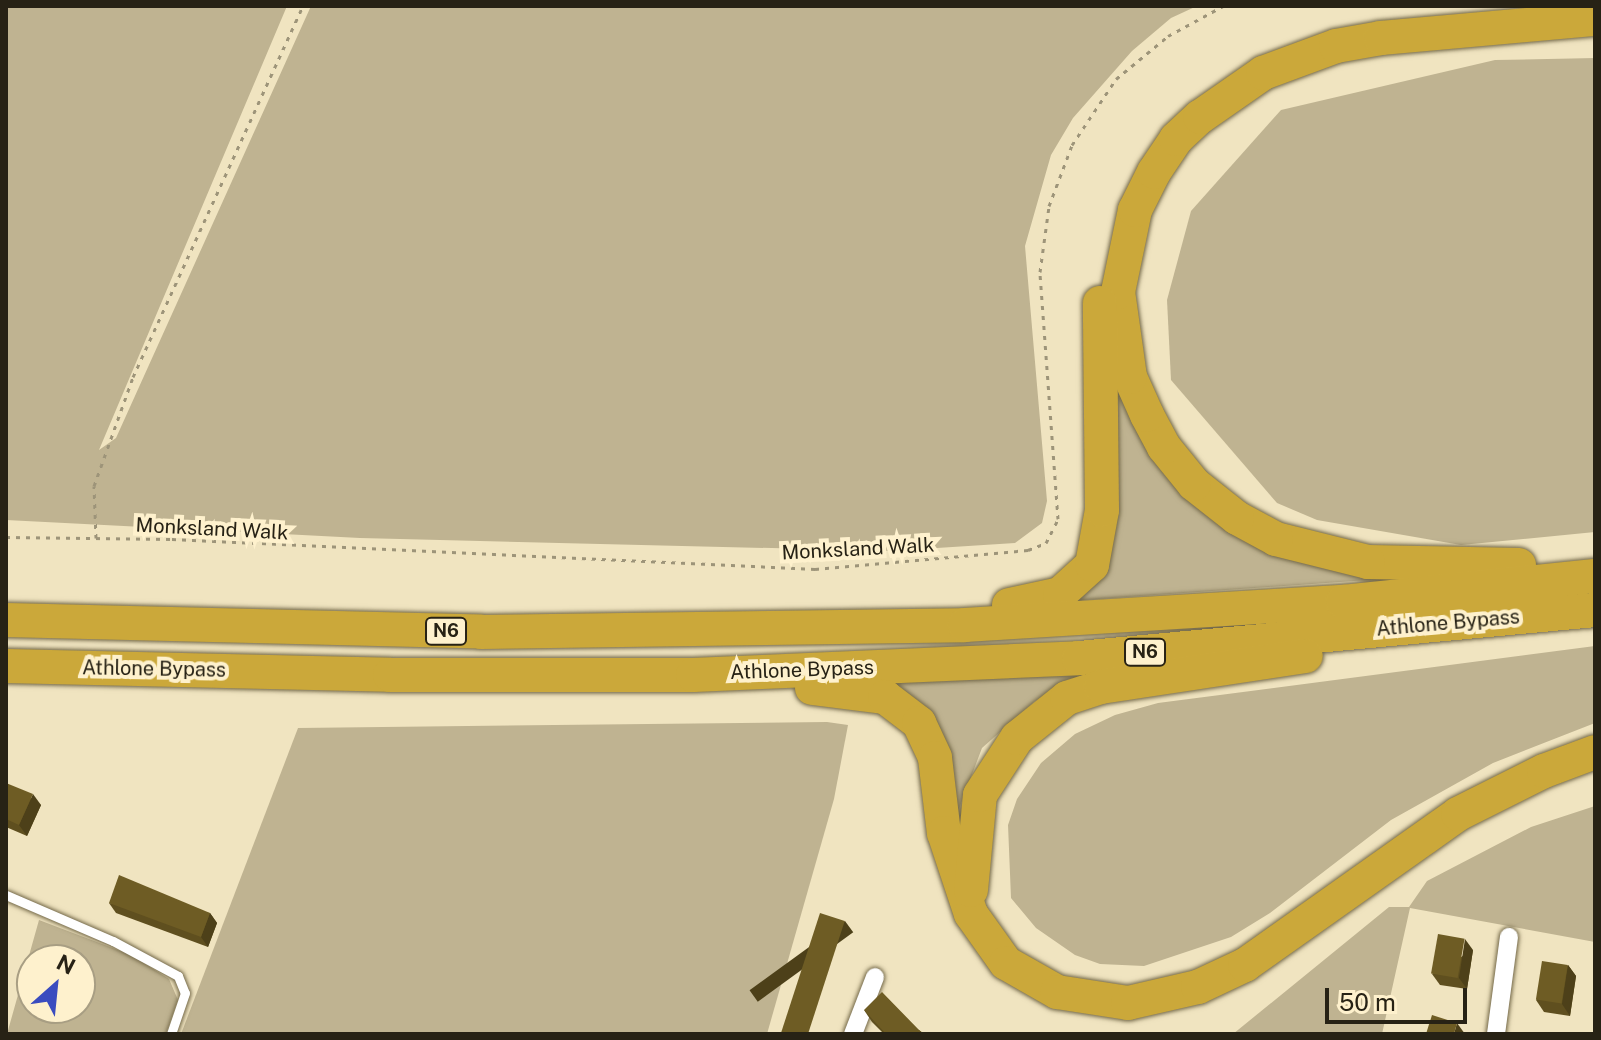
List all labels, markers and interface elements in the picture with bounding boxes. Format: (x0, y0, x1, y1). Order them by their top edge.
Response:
street label: Monksland Walk (135, 513, 289, 545)
street label: Monksland Walk (781, 533, 935, 565)
street label: Athlone Bypass (1375, 605, 1521, 641)
road number: N6 (424, 617, 468, 645)
road number: N6 (1123, 638, 1167, 666)
street label: Athlone Bypass (730, 655, 874, 685)
street label: Athlone Bypass (82, 656, 226, 682)
north arrow (16, 944, 96, 1024)
text: N (52, 949, 80, 980)
scale bar (1329, 972, 1471, 1022)
text: 50 m (1339, 988, 1396, 1016)

